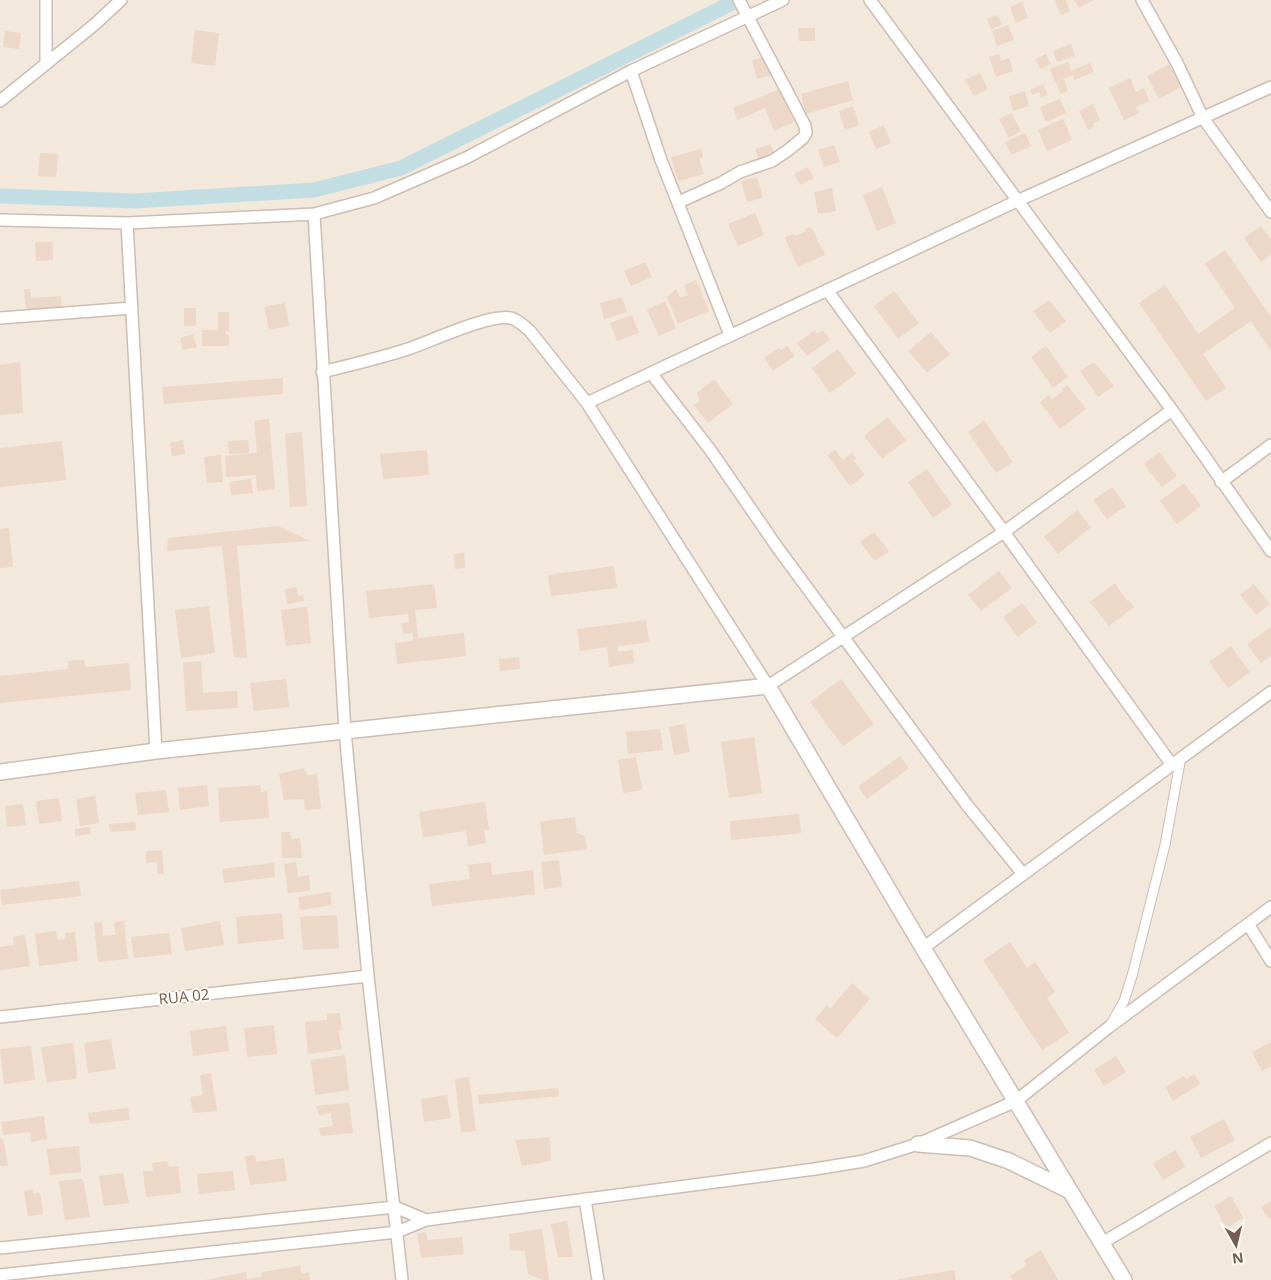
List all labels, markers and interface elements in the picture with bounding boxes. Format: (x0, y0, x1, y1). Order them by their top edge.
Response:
street label: RUA 02 (158, 983, 210, 1009)
north arrow (1211, 1220, 1261, 1270)
text: N (1231, 1248, 1245, 1269)

